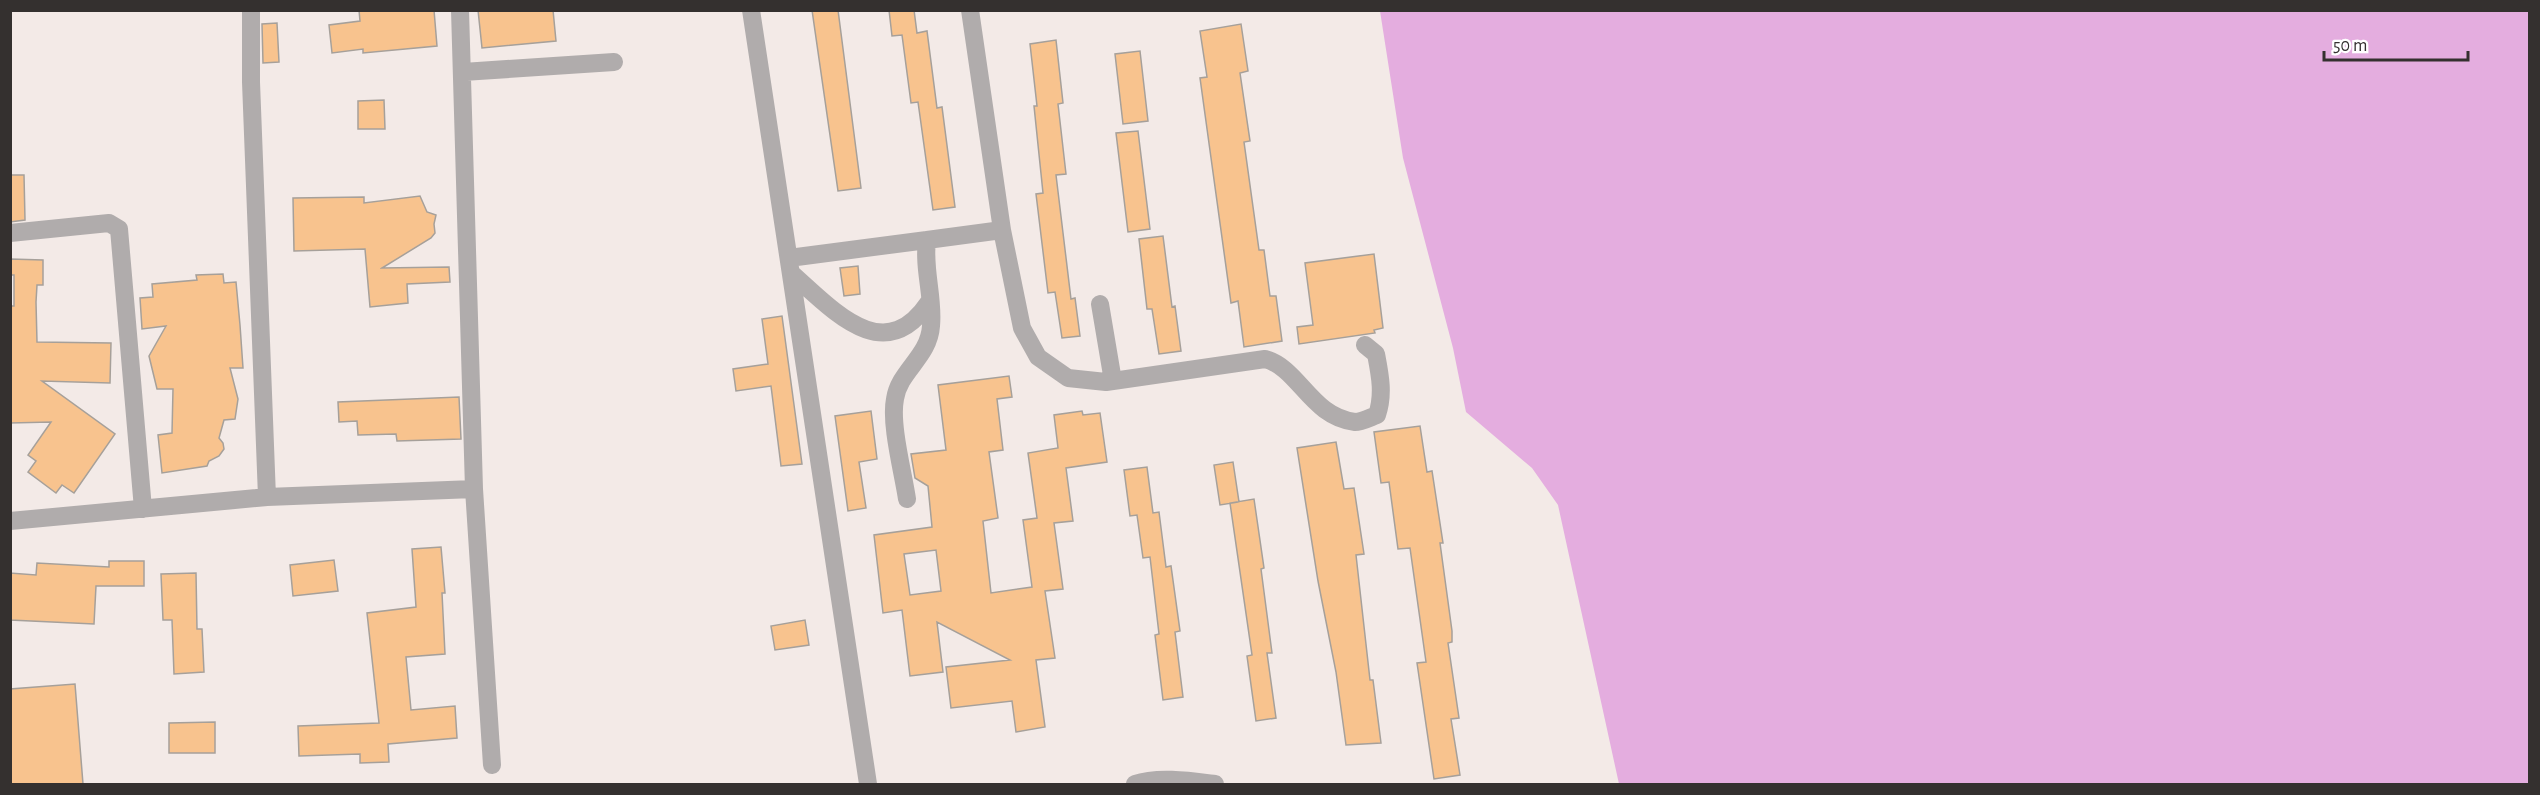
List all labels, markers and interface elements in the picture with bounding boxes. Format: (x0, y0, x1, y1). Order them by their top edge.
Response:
scale bar (2324, 24, 2468, 62)
text: 50 m (2333, 37, 2367, 55)

